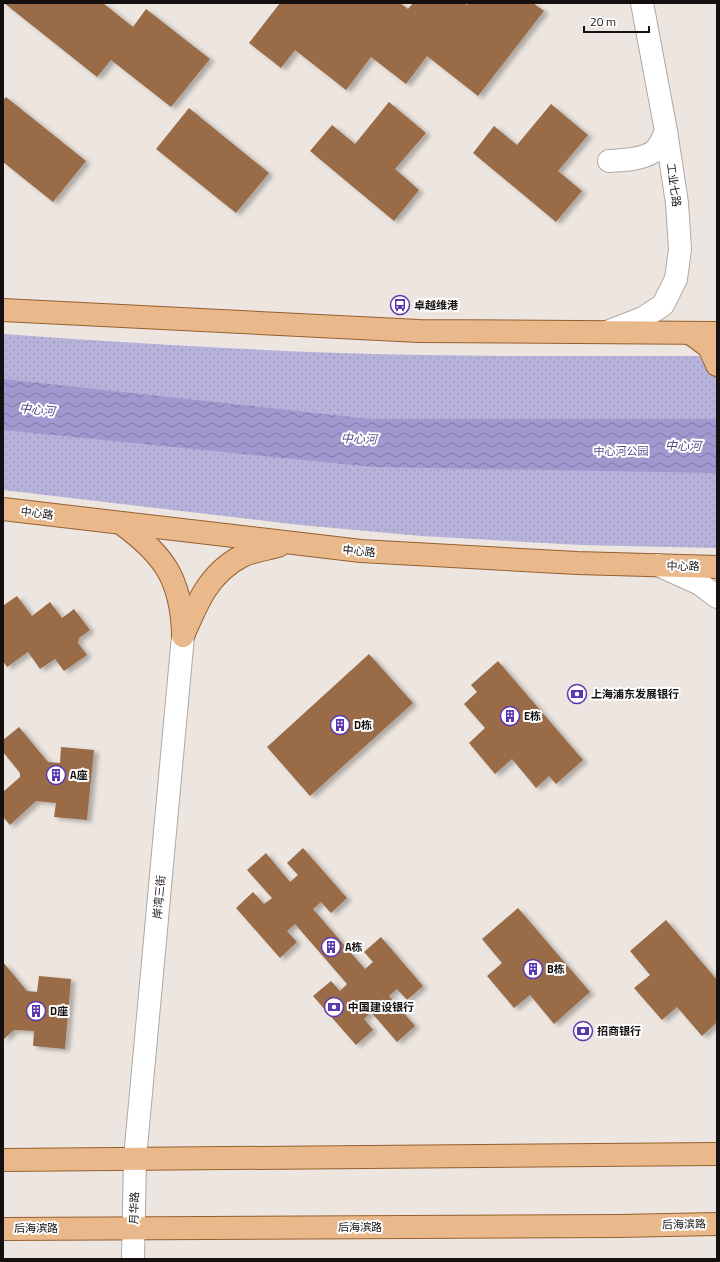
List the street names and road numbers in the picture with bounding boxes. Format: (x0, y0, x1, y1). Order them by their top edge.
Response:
street label: 工业七路 (663, 162, 685, 208)
street label: 中心路 (20, 503, 54, 523)
street label: 中心路 (342, 542, 376, 560)
street label: 中心路 (666, 558, 700, 574)
street label: 岸湾三街 (149, 874, 169, 920)
street label: 月华路 (125, 1191, 143, 1225)
street label: 后海滨路 (662, 1216, 706, 1232)
street label: 后海滨路 (338, 1219, 382, 1235)
street label: 后海滨路 (14, 1220, 58, 1236)

